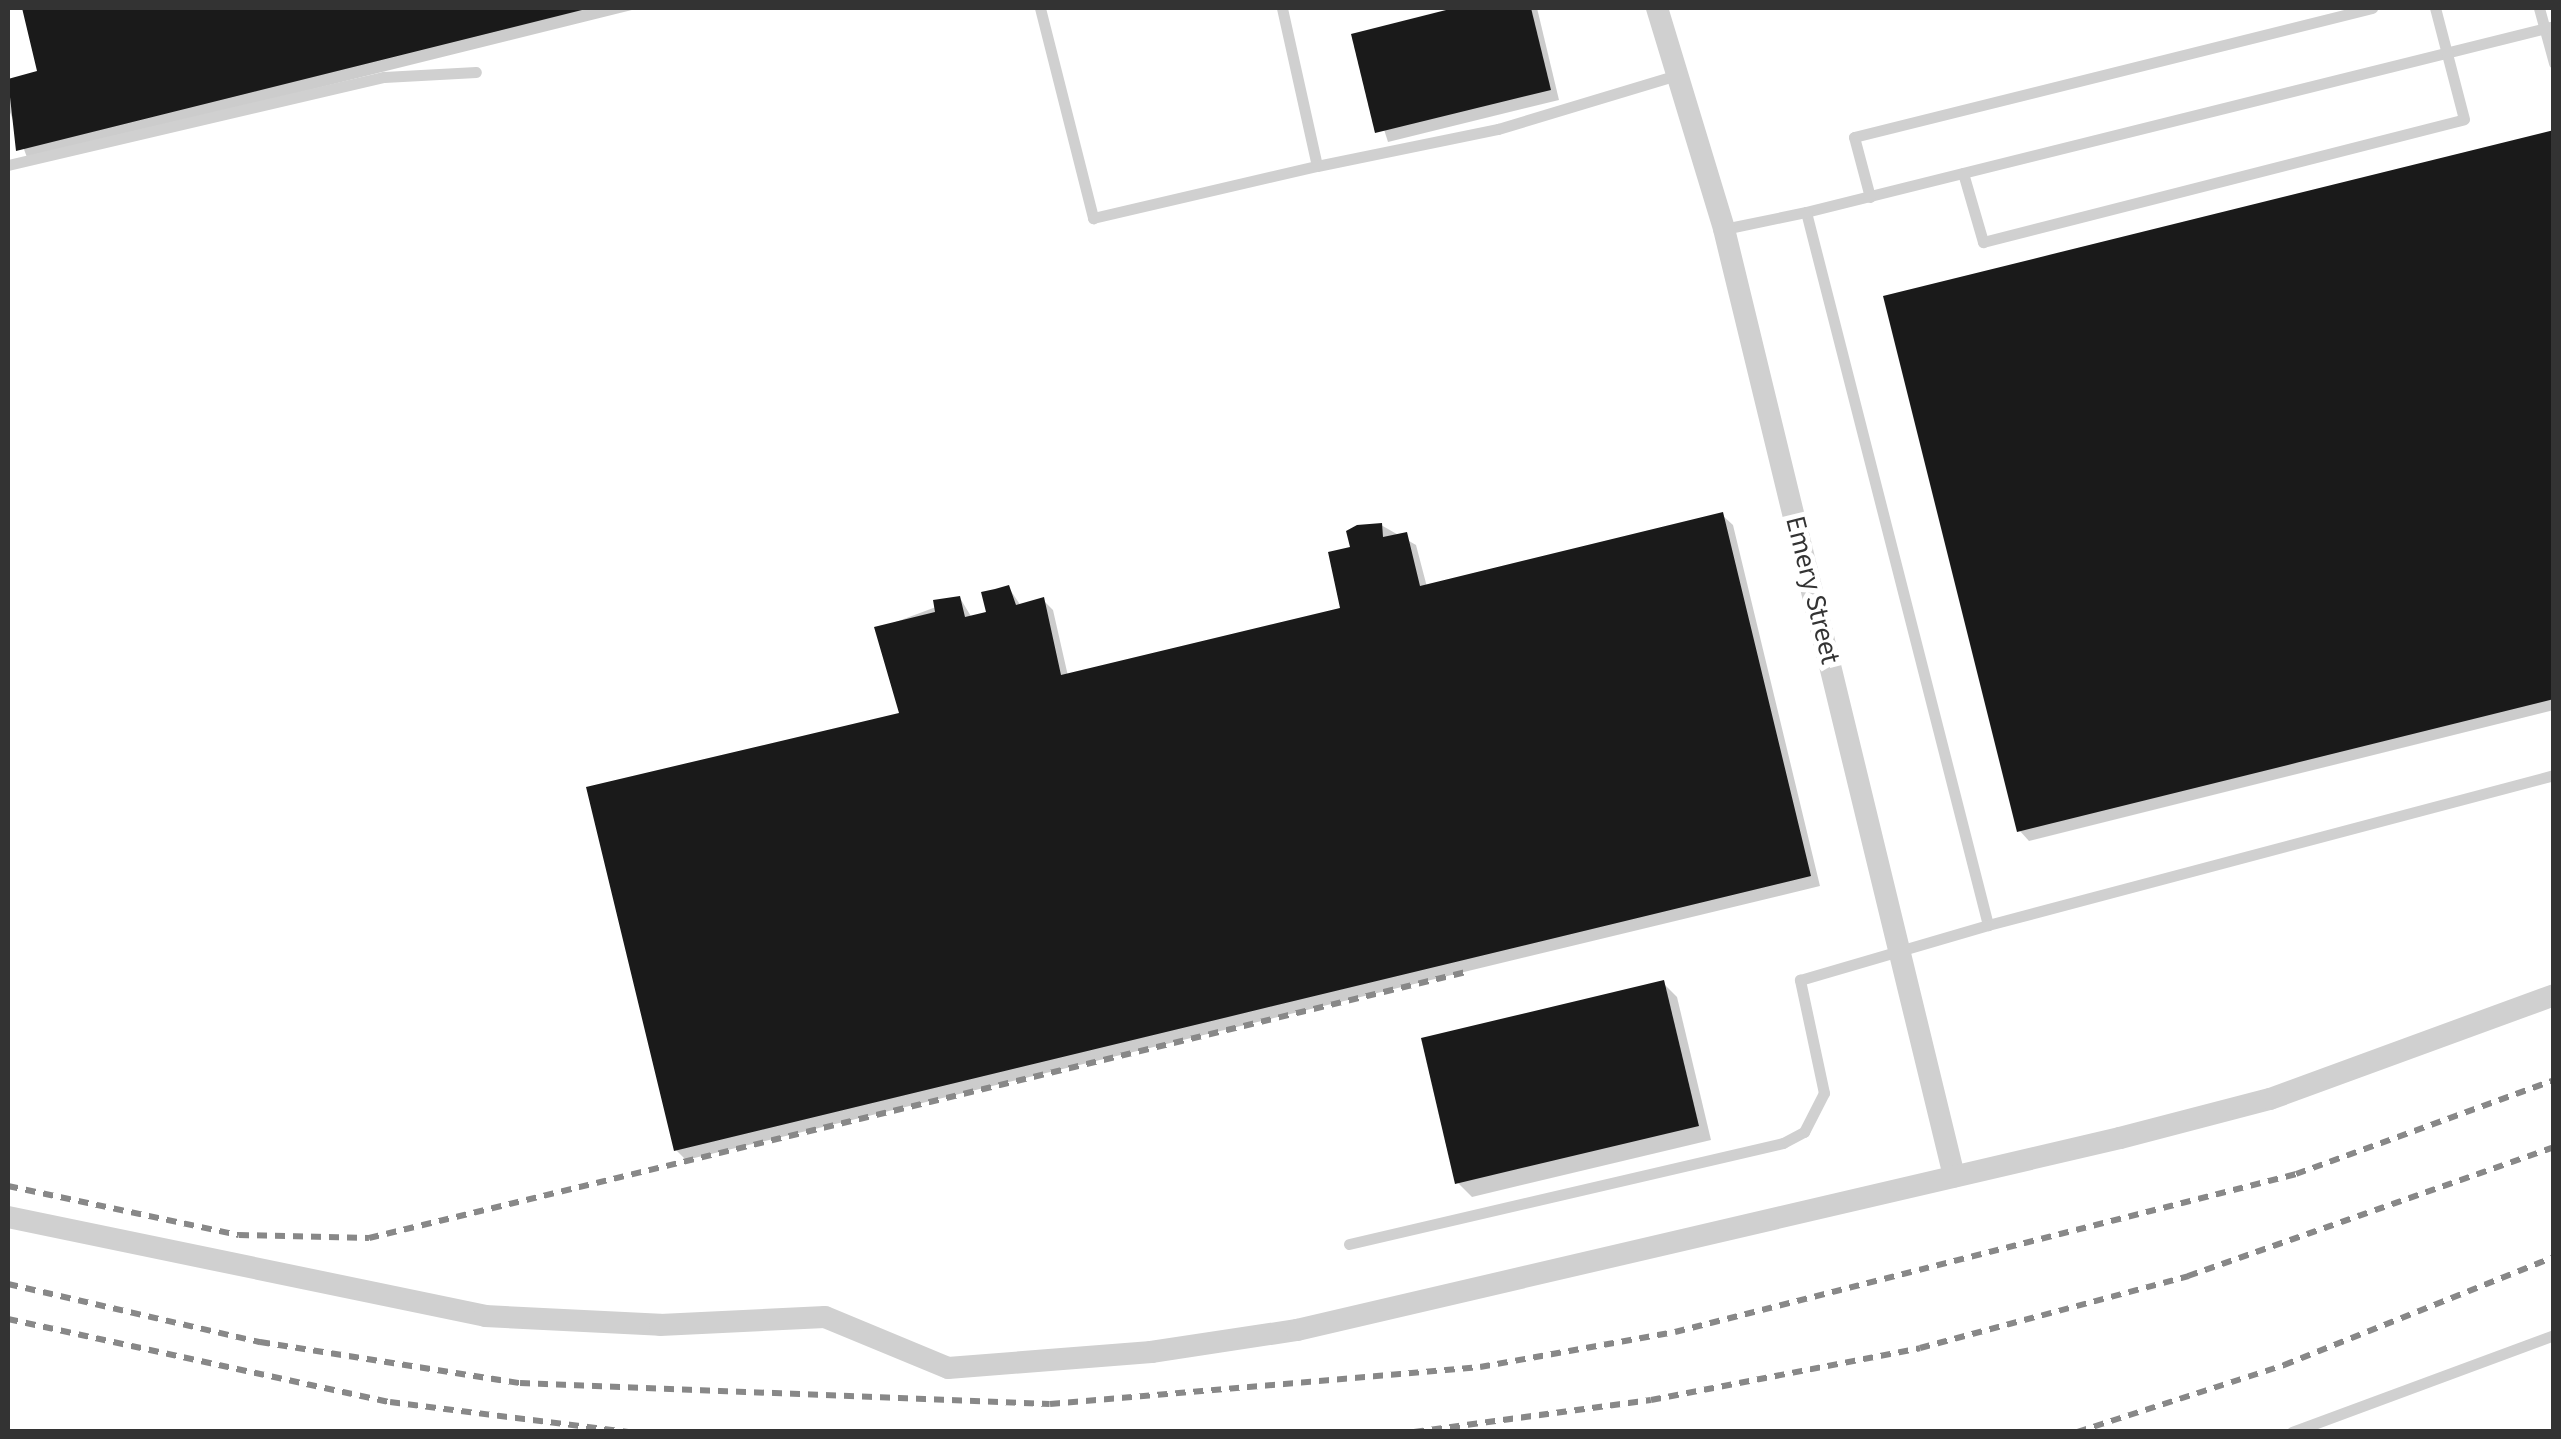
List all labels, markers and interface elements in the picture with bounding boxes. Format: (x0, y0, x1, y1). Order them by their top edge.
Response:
street label: Emery Street (1778, 513, 1848, 667)

